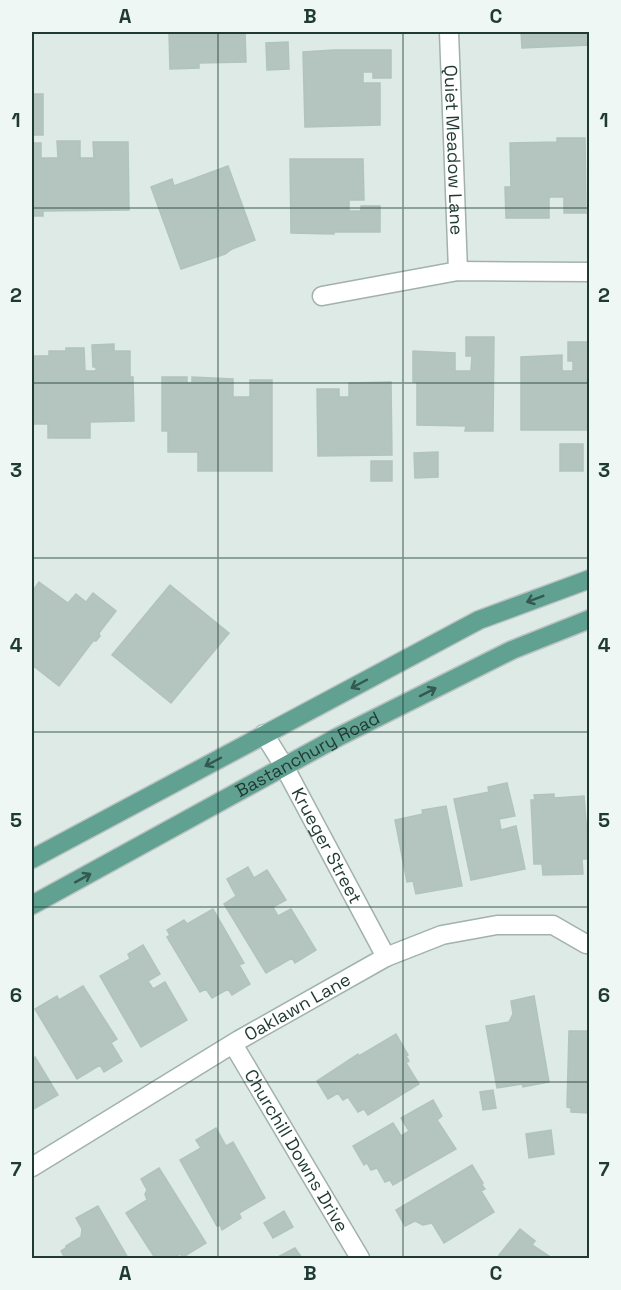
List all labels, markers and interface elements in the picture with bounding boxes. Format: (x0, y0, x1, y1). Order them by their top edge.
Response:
text: A (119, 3, 132, 29)
text: B (303, 3, 317, 29)
text: C (490, 3, 503, 29)
street label: Quiet Meadow Lane (439, 64, 469, 236)
text: 1 (11, 107, 21, 133)
text: 1 (599, 107, 609, 133)
text: 2 (10, 282, 22, 308)
text: 2 (598, 282, 610, 308)
text: 3 (10, 457, 22, 483)
text: 3 (598, 457, 610, 483)
one-way arrow (526, 594, 545, 605)
text: 4 (10, 632, 23, 658)
text: 4 (598, 632, 611, 658)
one-way arrow (351, 679, 369, 690)
one-way arrow (418, 686, 436, 698)
street label: Bastanchury Road (231, 706, 383, 802)
one-way arrow (205, 756, 222, 768)
street label: Krueger Street (287, 783, 367, 907)
text: 5 (10, 807, 22, 833)
text: 5 (598, 807, 610, 833)
one-way arrow (74, 872, 91, 884)
street label: Oaklawn Lane (240, 967, 355, 1046)
text: 6 (10, 982, 22, 1008)
text: 6 (598, 982, 610, 1008)
street label: Churchill Downs Drive (240, 1065, 354, 1236)
text: 7 (10, 1156, 22, 1182)
text: 7 (598, 1156, 610, 1182)
text: A (119, 1260, 132, 1286)
text: B (303, 1260, 317, 1286)
text: C (490, 1260, 503, 1286)

